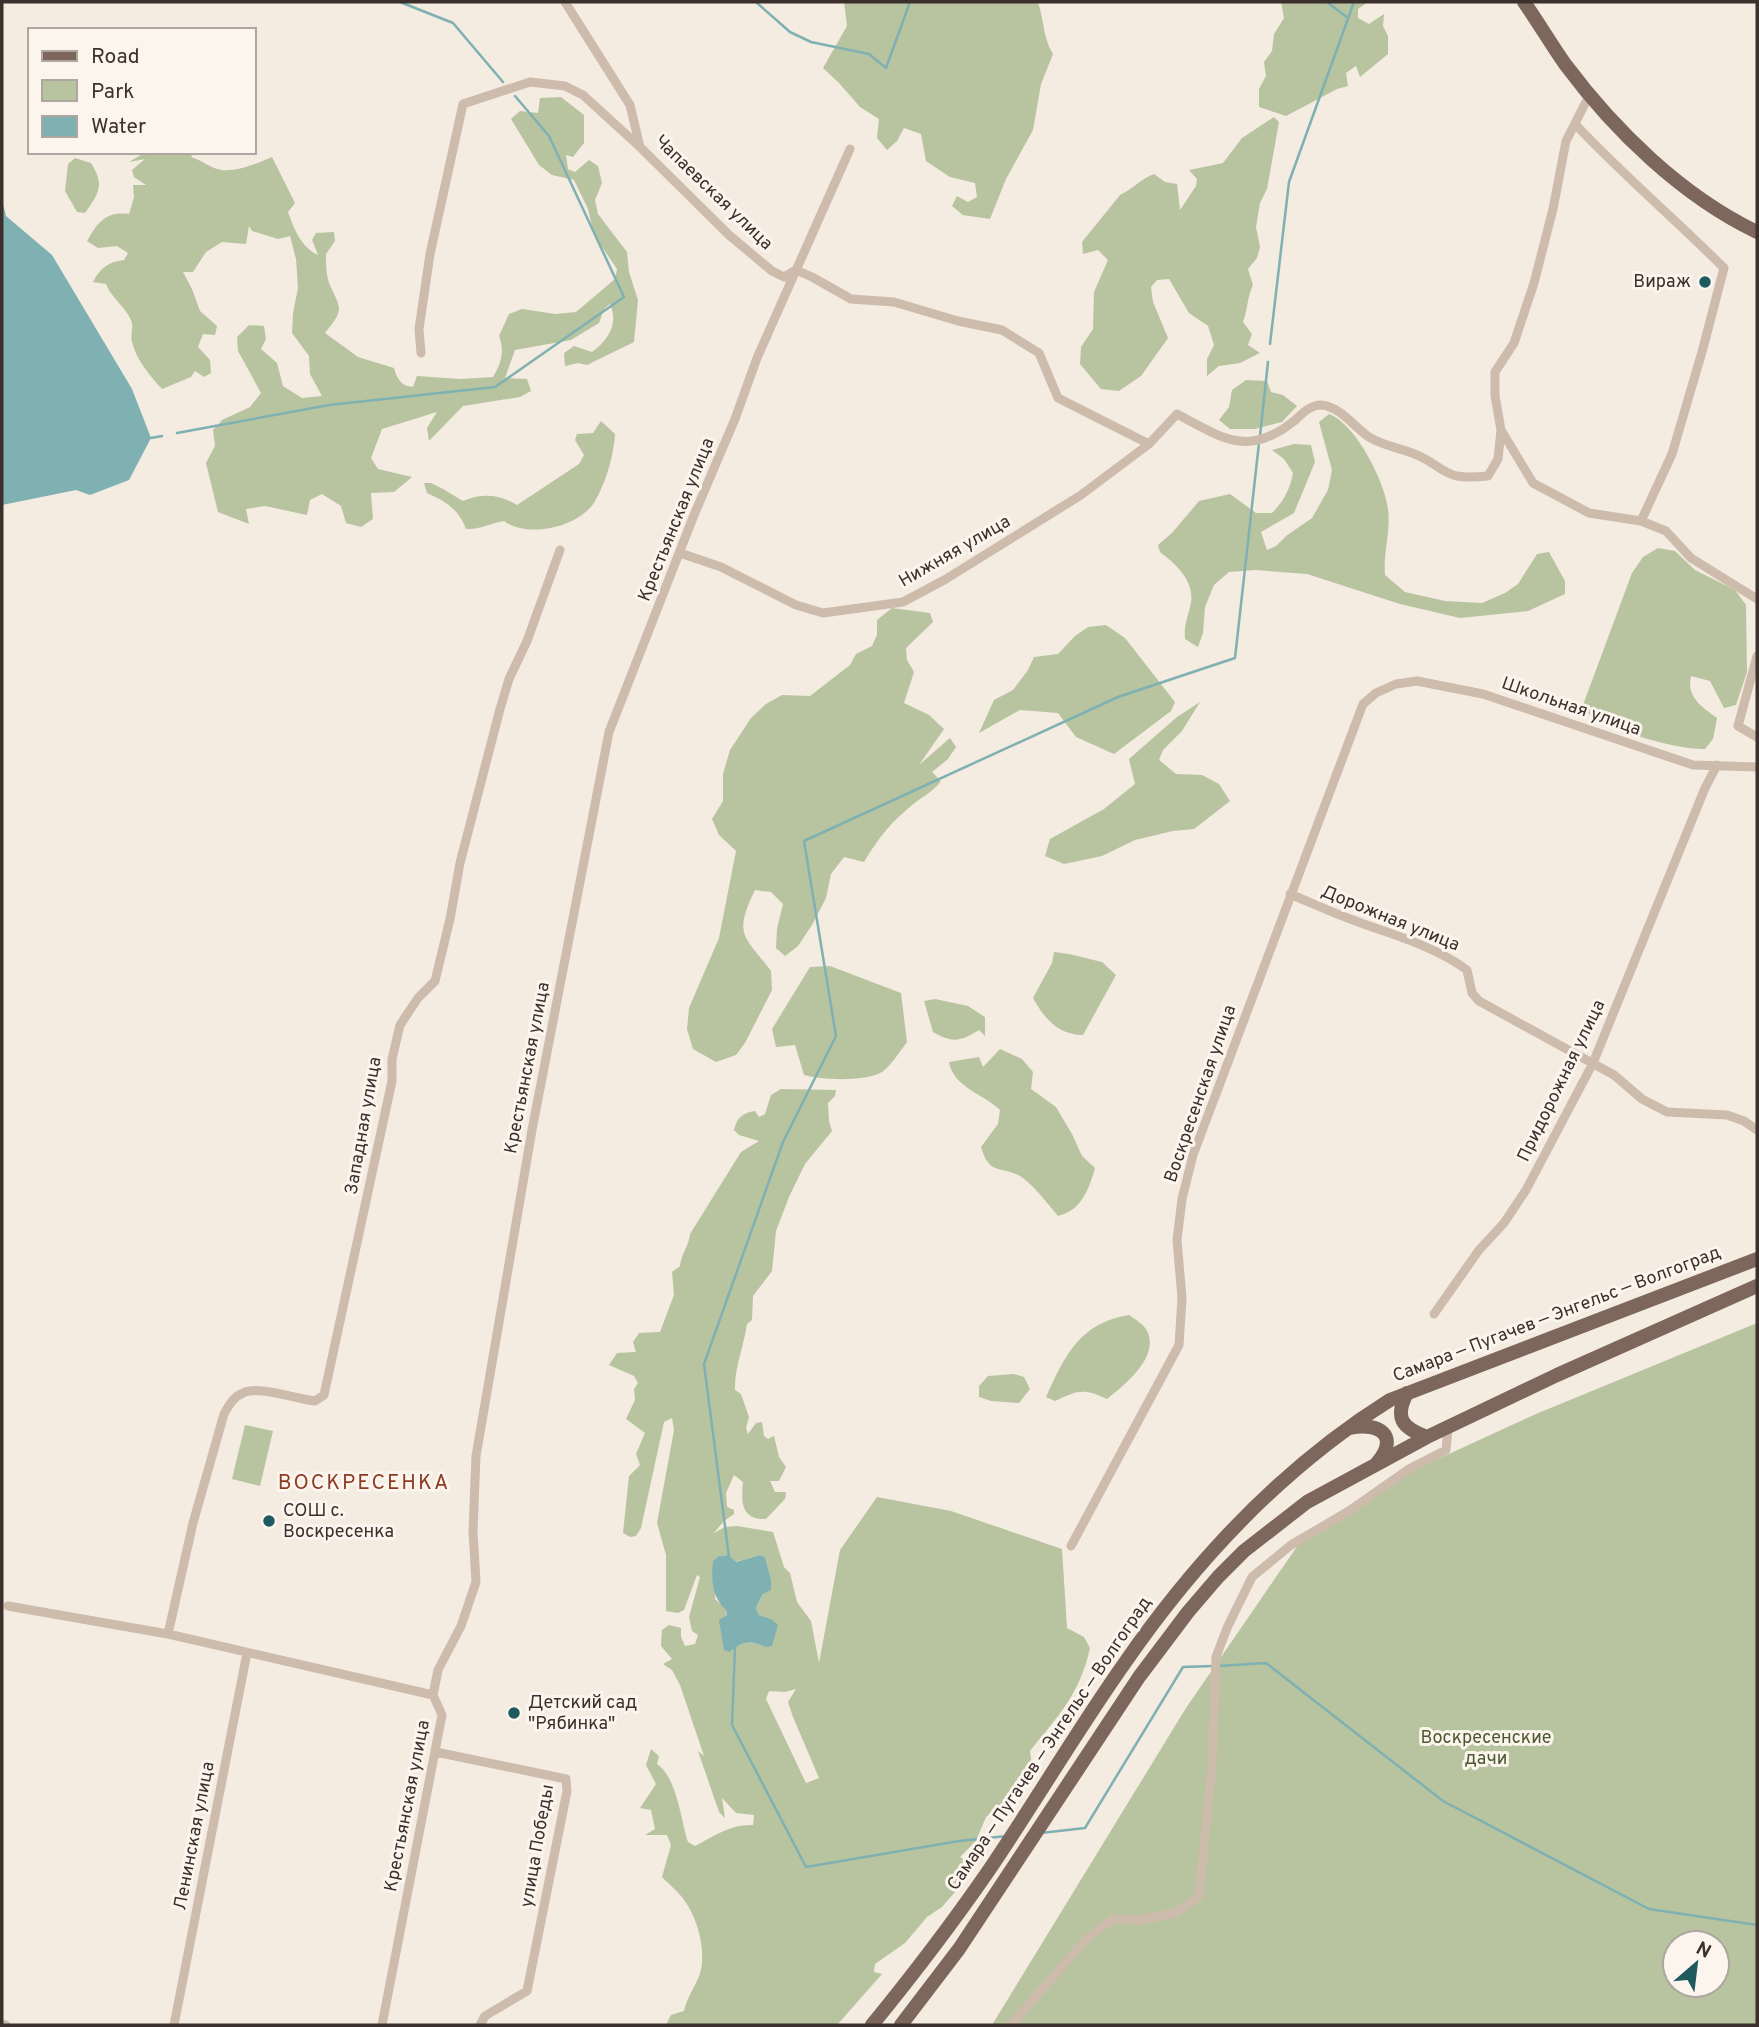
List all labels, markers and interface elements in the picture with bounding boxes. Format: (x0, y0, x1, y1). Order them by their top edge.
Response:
legend (28, 28, 256, 154)
text: Road (91, 44, 140, 71)
text: Park (91, 79, 134, 106)
text: Water (91, 114, 146, 141)
street label: Чапаевская улица (649, 130, 777, 256)
place label: Вираж (1633, 271, 1691, 294)
marker: Вираж (1697, 274, 1713, 290)
street label: Крестьянская улица (634, 435, 720, 605)
street label: Нижняя улица (895, 511, 1015, 593)
street label: Школьная улица (1498, 672, 1644, 742)
street label: Дорожная улица (1317, 881, 1463, 957)
street label: Крестьянская улица (500, 980, 556, 1156)
street label: Придорожная улица (1513, 996, 1611, 1166)
street label: Воскресенская улица (1160, 1002, 1242, 1186)
street label: Западная улица (341, 1055, 387, 1197)
street label: Самара — Пугачев — Энгельс — Волгоград (1390, 1242, 1724, 1388)
district label: ВОСКРЕСЕНКА (278, 1470, 450, 1497)
place label: СОШ с. Воскресенка (283, 1500, 394, 1544)
marker: СОШ с. Воскресенка (261, 1513, 277, 1529)
street label: Самара — Пугачев — Энгельс — Волгоград (943, 1593, 1157, 1895)
place label: Детский сад "Рябинка" (528, 1692, 637, 1736)
marker: Детский сад "Рябинка" (506, 1705, 522, 1721)
street label: Крестьянская улица (380, 1718, 436, 1894)
park label: Воскресенские дачи (1420, 1727, 1552, 1771)
street label: Ленинская улица (169, 1760, 221, 1912)
street label: улица Победы (516, 1783, 560, 1909)
north arrow (1661, 1929, 1731, 1999)
text: N (1691, 1937, 1715, 1965)

